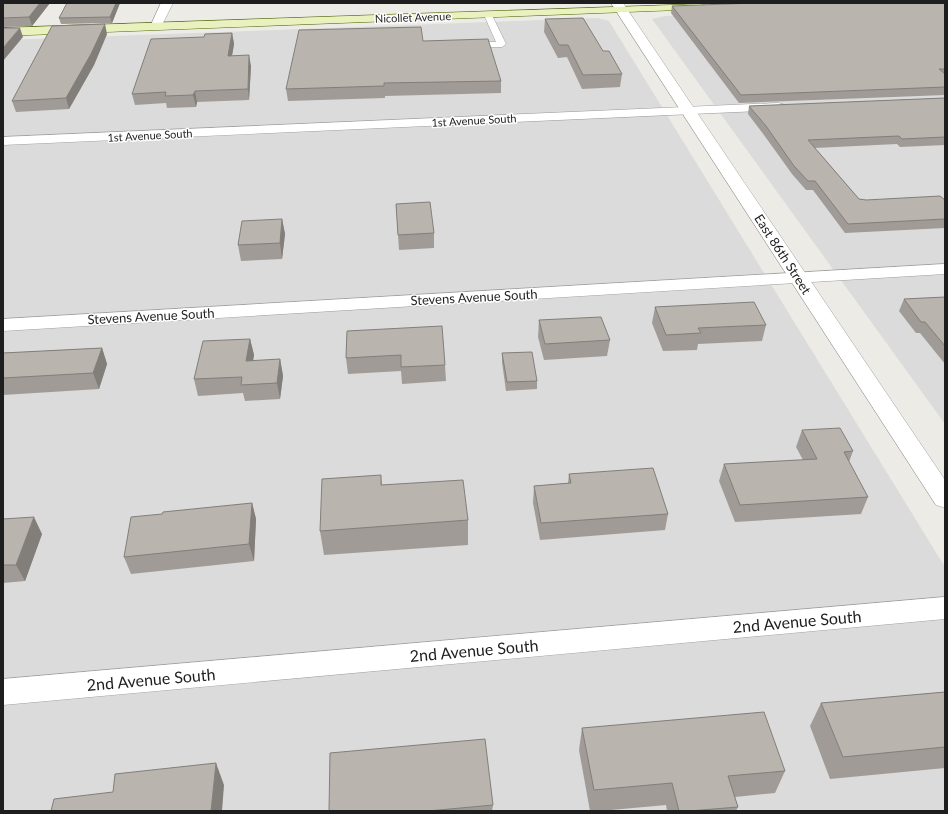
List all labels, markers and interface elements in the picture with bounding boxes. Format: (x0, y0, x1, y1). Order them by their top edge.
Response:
street label: Nicollet Avenue (375, 9, 451, 25)
street label: 1st Avenue South (431, 111, 517, 129)
street label: 1st Avenue South (107, 126, 193, 144)
street label: East 86th Street (751, 211, 815, 297)
street label: Stevens Avenue South (410, 286, 538, 308)
street label: Stevens Avenue South (87, 305, 215, 327)
street label: 2nd Avenue South (732, 606, 862, 636)
street label: 2nd Avenue South (409, 635, 539, 665)
street label: 2nd Avenue South (86, 664, 216, 694)

